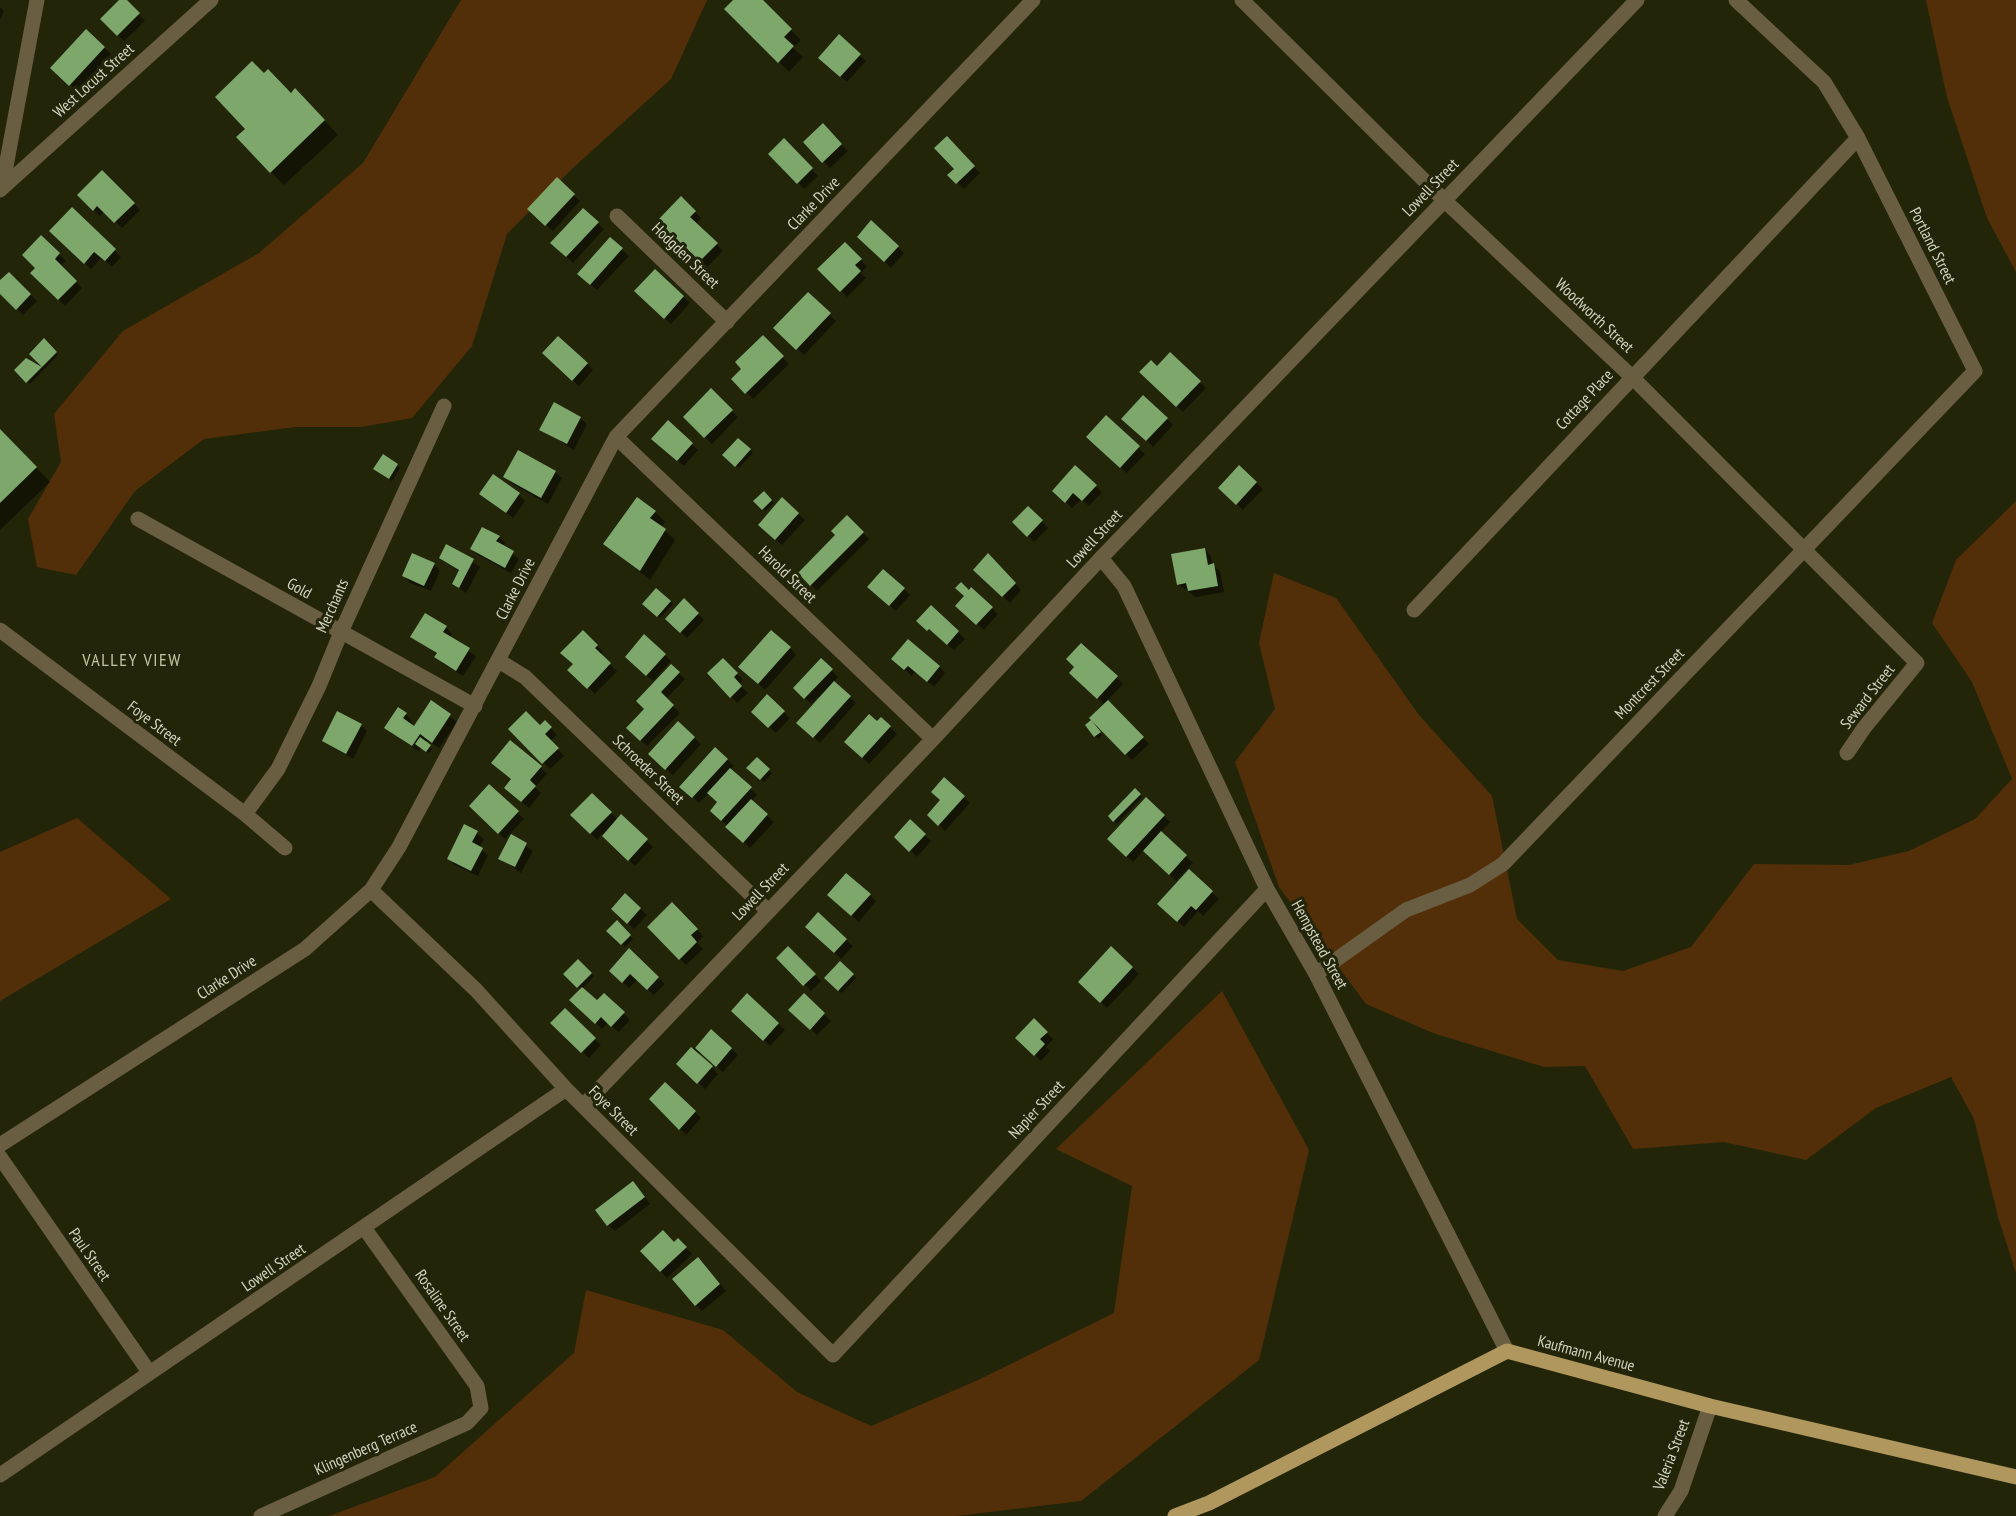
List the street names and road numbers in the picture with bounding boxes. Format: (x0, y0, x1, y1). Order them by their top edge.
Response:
street label: West Locust Street (50, 40, 138, 122)
street label: Lowell Street (1399, 155, 1463, 221)
street label: Clarke Drive (784, 173, 844, 235)
street label: Portland Street (1905, 204, 1959, 288)
street label: Hodgden Street (647, 219, 723, 293)
street label: Woodworth Street (1551, 275, 1637, 357)
street label: Cottage Place (1552, 366, 1618, 434)
street label: Lowell Street (1063, 506, 1127, 572)
street label: Harold Street (754, 543, 820, 607)
street label: Clarke Drive (492, 555, 540, 623)
street label: Gold (283, 574, 315, 604)
street label: Merchants (313, 576, 353, 636)
street label: Montcrest Street (1611, 644, 1689, 724)
street label: Seward Street (1837, 661, 1899, 733)
street label: Foye Street (123, 698, 185, 750)
street label: Schroeder Street (608, 731, 688, 809)
street label: Lowell Street (729, 859, 793, 925)
street label: Hempstead Street (1287, 897, 1351, 993)
street label: Clarke Drive (194, 952, 260, 1004)
street label: Napier Street (1005, 1077, 1069, 1143)
street label: Foye Street (584, 1082, 642, 1140)
street label: Paul Street (64, 1225, 114, 1285)
street label: Lowell Street (239, 1240, 309, 1296)
street label: Rosaline Street (410, 1266, 474, 1346)
street label: Kaufmann Avenue (1535, 1332, 1637, 1376)
street label: Valeria Street (1650, 1417, 1694, 1493)
street label: Klingenberg Terrace (312, 1418, 420, 1480)

